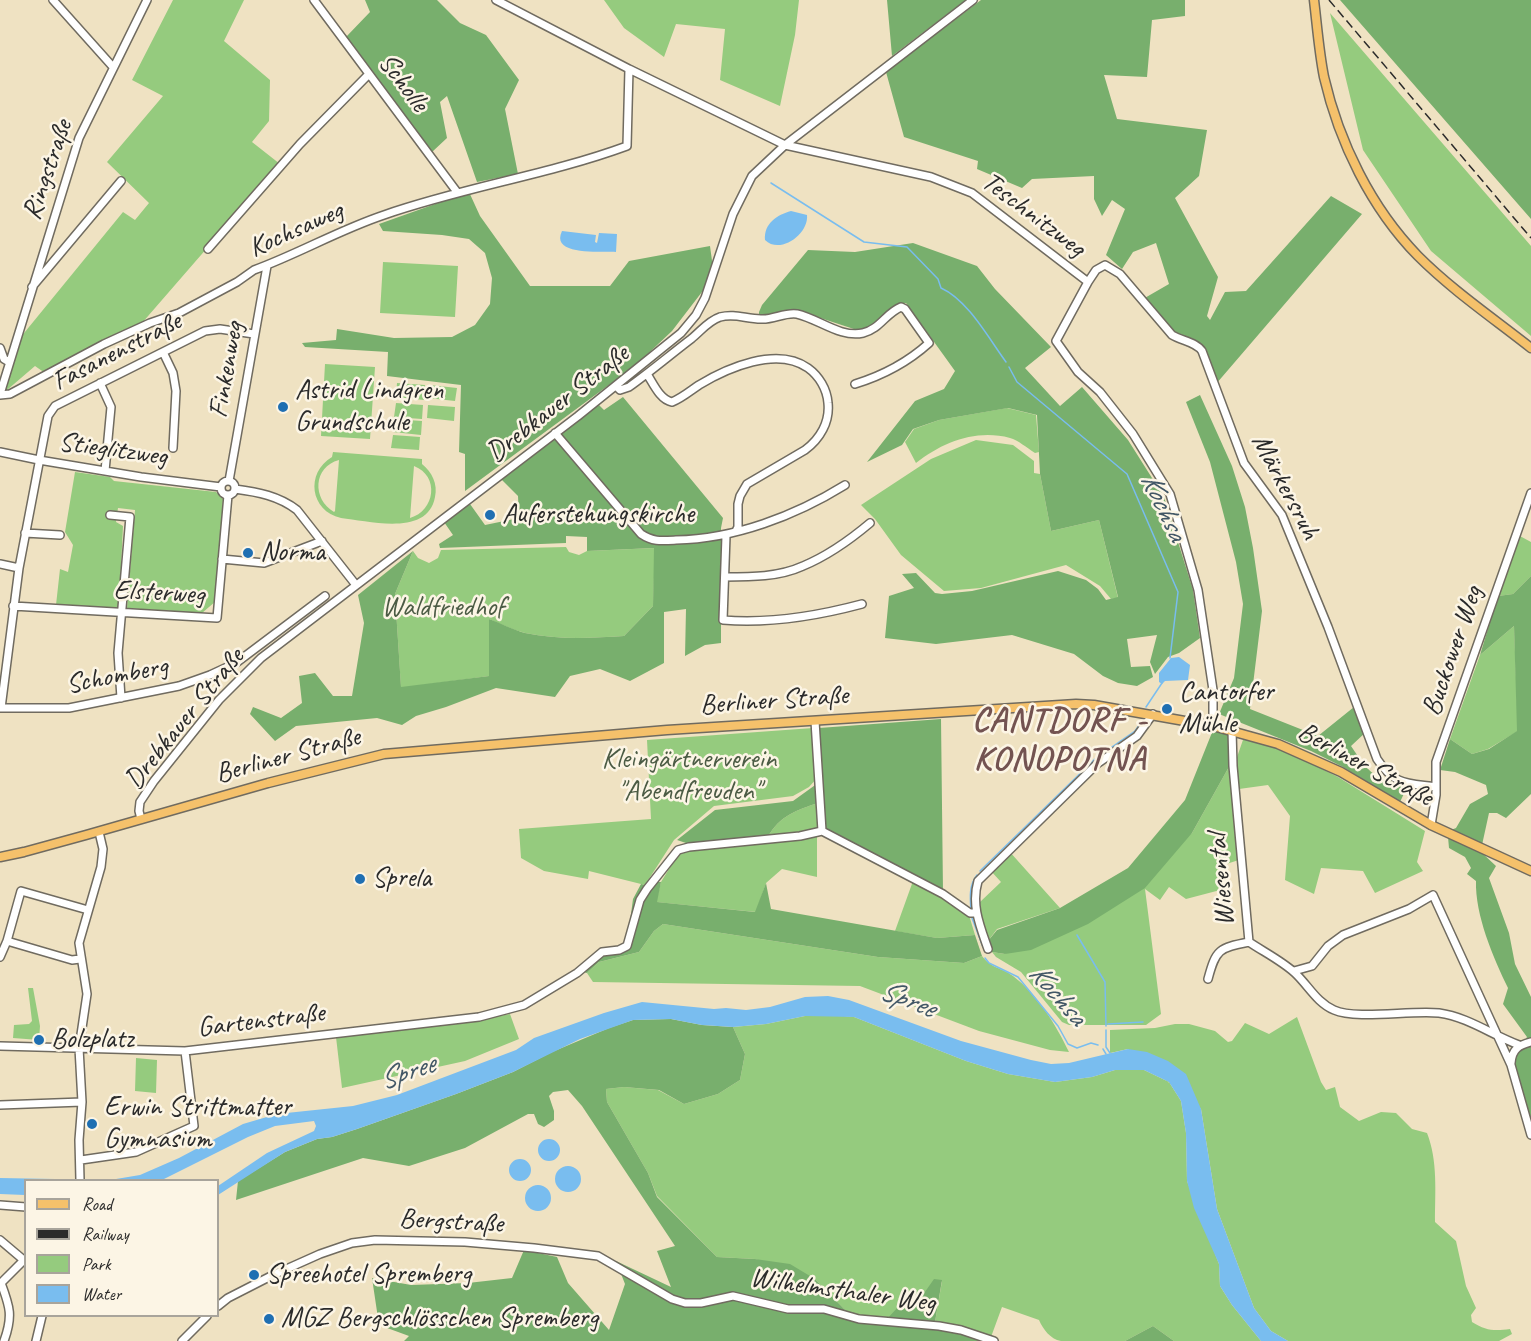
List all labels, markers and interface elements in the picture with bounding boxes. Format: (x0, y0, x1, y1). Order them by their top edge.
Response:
street label: Scholle (370, 47, 436, 119)
street label: Ringstraße (15, 116, 81, 224)
street label: Teschnitzweg (975, 165, 1091, 265)
street label: Kochsaweg (244, 194, 348, 266)
street label: Fasanenstraße (47, 305, 187, 399)
street label: Finkenweg (202, 320, 252, 420)
street label: Drebkauer Straße (480, 338, 636, 470)
place label: Astrid Lindgren Grundschule (295, 374, 443, 440)
marker: Astrid Lindgren Grundschule (276, 400, 290, 414)
street label: Stieglitzweg (56, 426, 170, 474)
street label: Märkersruh (1243, 429, 1327, 545)
water label: Kochsa (1132, 467, 1194, 547)
place label: Auferstehungskirche (502, 498, 694, 532)
marker: Auferstehungskirche (483, 508, 497, 522)
place label: Norma (260, 536, 325, 570)
marker: Norma (241, 546, 255, 560)
street label: Elsterweg (113, 574, 205, 612)
street label: Buckower Weg (1415, 582, 1491, 720)
park label: Waldfriedhof (382, 591, 504, 625)
street label: Drebkauer Straße (118, 642, 252, 796)
street label: Schomberg (63, 650, 171, 702)
place label: Cantorfer Mühle (1179, 676, 1274, 742)
street label: Berliner Straße (699, 679, 849, 723)
district label: CANTDORF - KONOPOTNA (974, 701, 1146, 780)
marker: Cantorfer Mühle (1160, 702, 1174, 716)
street label: Berliner Straße (1292, 715, 1438, 815)
street label: Berliner Straße (212, 721, 364, 791)
park label: Kleingärtnerverein "Abendfreuden" (602, 743, 776, 809)
street label: Wiesental (1201, 832, 1243, 928)
place label: Sprela (372, 862, 431, 896)
marker: Sprela (353, 872, 367, 886)
water label: Kochsa (1020, 957, 1094, 1033)
water label: Spree (874, 973, 940, 1027)
street label: Gartenstraße (196, 997, 326, 1045)
place label: Bolzplatz (51, 1023, 134, 1057)
marker: Bolzplatz (32, 1033, 46, 1047)
water label: Spree (375, 1047, 439, 1099)
place label: Erwin Strittmatter Gymnasium (104, 1091, 291, 1157)
marker: Erwin Strittmatter Gymnasium (85, 1117, 99, 1131)
legend (24, 1179, 219, 1317)
text: Road (82, 1193, 112, 1215)
street label: Bergstraße (398, 1203, 504, 1241)
text: Railway (82, 1223, 129, 1245)
text: Park (82, 1253, 111, 1275)
place label: Spreehotel Spremberg (266, 1258, 471, 1292)
street label: Wilhelmsthaler Weg (748, 1261, 938, 1321)
marker: Spreehotel Spremberg (247, 1268, 261, 1282)
text: Water (82, 1283, 121, 1305)
place label: MGZ Bergschlösschen Spremberg (281, 1302, 598, 1336)
marker: MGZ Bergschlösschen Spremberg (262, 1312, 276, 1326)

